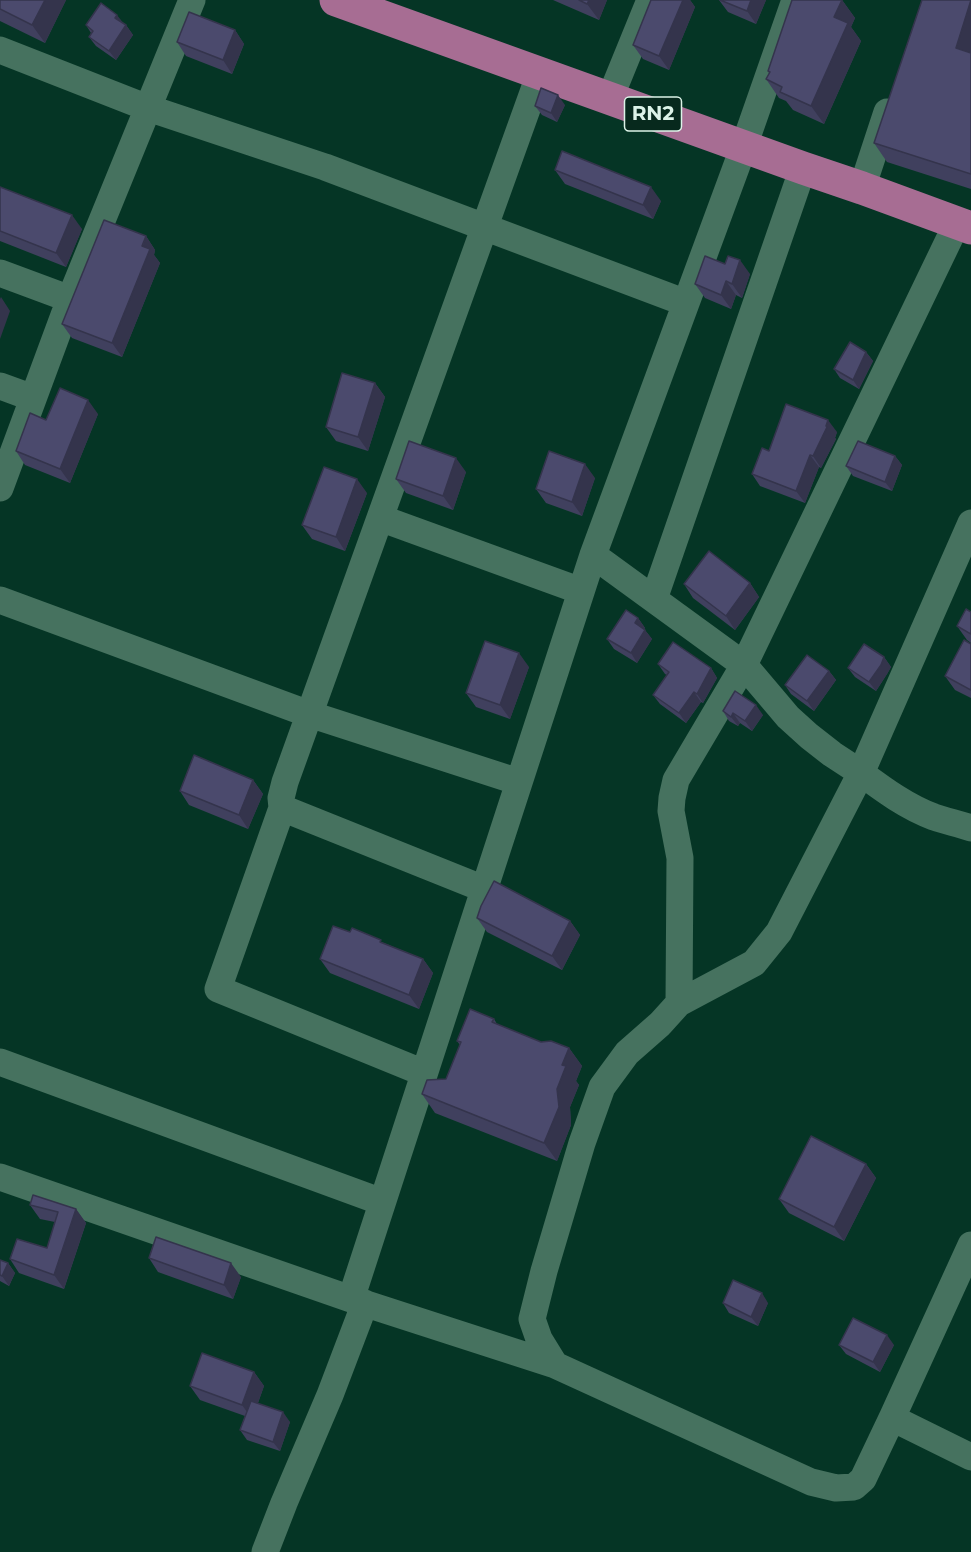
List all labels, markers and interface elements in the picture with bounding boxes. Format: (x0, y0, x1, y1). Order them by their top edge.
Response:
road number: RN2 (624, 97, 682, 131)

